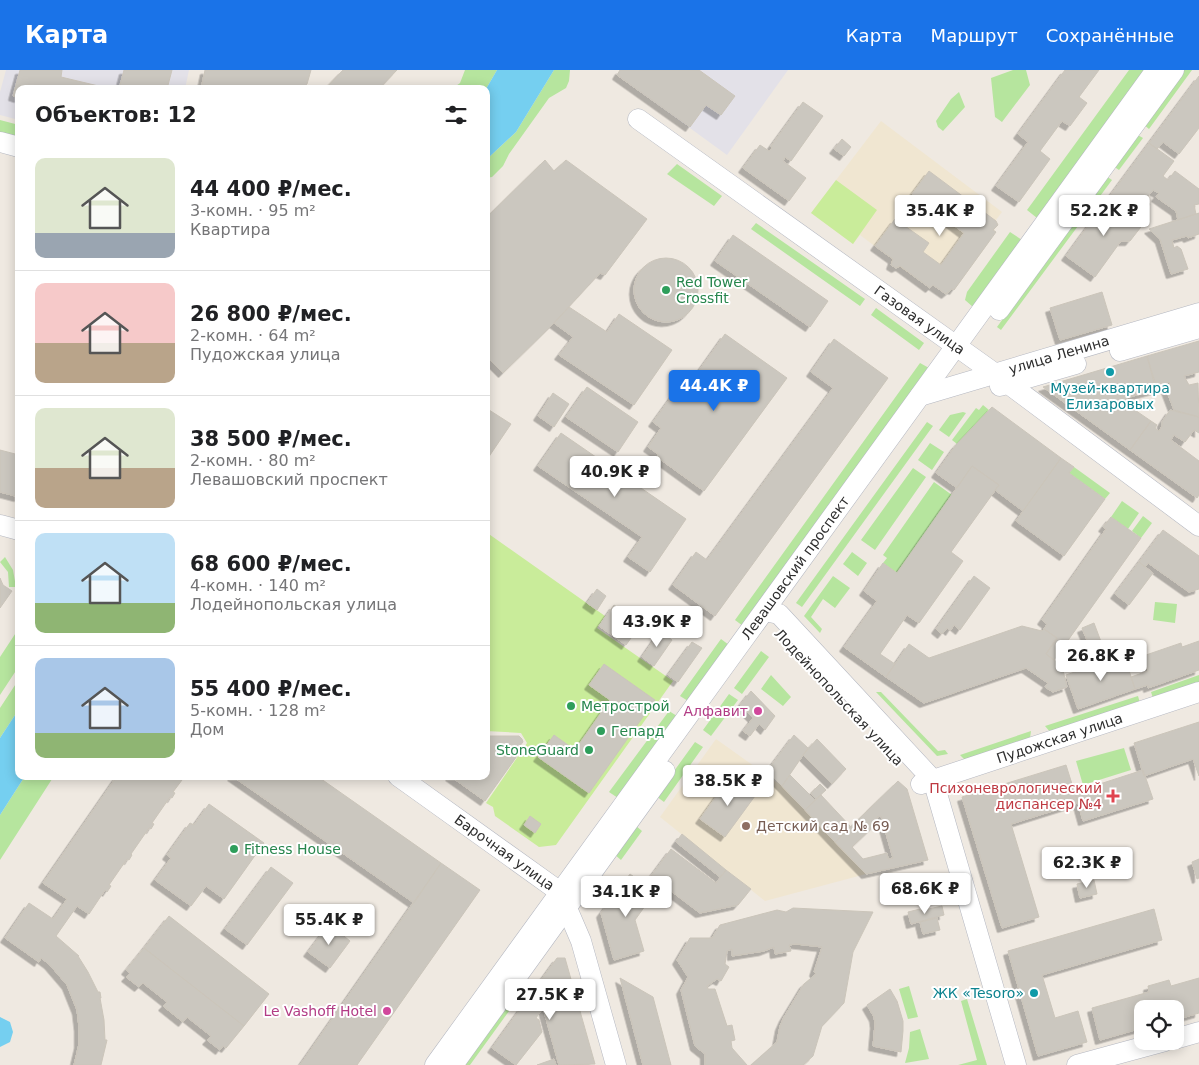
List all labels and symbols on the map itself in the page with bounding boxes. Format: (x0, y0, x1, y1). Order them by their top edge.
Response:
pin: 35.4K ₽ (894, 194, 986, 237)
pin: 52.2K ₽ (1058, 194, 1150, 237)
place label: Red Tower Crossfit (676, 274, 748, 306)
street label: Газовая улица (871, 282, 968, 358)
marker: Red Tower Crossfit (660, 284, 672, 296)
street label: улица Ленина (1007, 332, 1111, 377)
marker: Музей-квартира Елизаровых (1104, 366, 1116, 378)
pin: 44.4K ₽ (668, 370, 760, 412)
place label: Музей-квартира Елизаровых (1050, 380, 1170, 412)
pin: 40.9K ₽ (569, 456, 661, 498)
street label: Левашовский проспект (738, 493, 853, 643)
pin: 43.9K ₽ (611, 606, 703, 648)
street label: Лодейнопольская улица (771, 625, 907, 769)
pin: 26.8K ₽ (1055, 640, 1147, 682)
place label: Метрострой (581, 698, 670, 714)
marker: Метрострой (565, 700, 577, 712)
place label: Алфавит (683, 703, 748, 719)
marker: Алфавит (752, 705, 764, 717)
street label: Пудожская улица (995, 710, 1125, 766)
place label: Гепард (611, 723, 664, 739)
marker: Гепард (595, 725, 607, 737)
place label: StoneGuard (496, 742, 579, 758)
marker: StoneGuard (583, 744, 595, 756)
pin: 38.5K ₽ (682, 764, 774, 807)
place label: Психоневрологический диспансер №4 (929, 780, 1102, 812)
marker: Психоневрологический диспансер №4 (1106, 789, 1120, 803)
street label: Барочная улица (451, 811, 558, 893)
place label: Детский сад № 69 (756, 818, 890, 834)
marker: Детский сад № 69 (740, 820, 752, 832)
place label: Fitness House (244, 841, 341, 857)
marker: Fitness House (228, 843, 240, 855)
pin: 62.3K ₽ (1041, 846, 1133, 889)
pin: 68.6K ₽ (879, 872, 971, 915)
pin: 34.1K ₽ (580, 876, 672, 918)
pin: 55.4K ₽ (283, 904, 375, 946)
pin: 27.5K ₽ (504, 978, 596, 1021)
place label: ЖК «Tesoro» (933, 985, 1024, 1001)
marker: ЖК «Tesoro» (1028, 987, 1040, 999)
place label: Le Vashoff Hotel (263, 1003, 377, 1019)
marker: Le Vashoff Hotel (381, 1005, 393, 1017)

